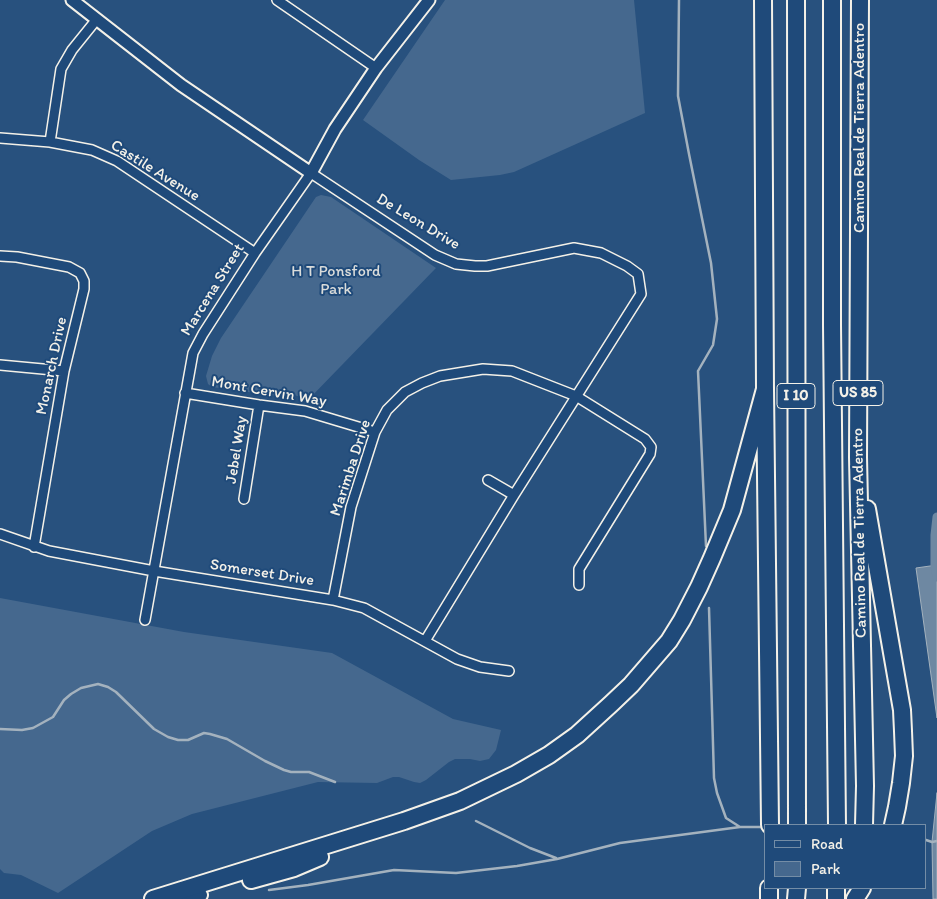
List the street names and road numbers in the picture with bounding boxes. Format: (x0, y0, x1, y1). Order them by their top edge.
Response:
street label: Camino Real de Tierra Adentro (850, 23, 870, 233)
street label: Castile Avenue (107, 136, 203, 206)
street label: De Leon Drive (373, 189, 463, 255)
street label: Marcena Street (177, 240, 249, 340)
street label: Monarch Drive (32, 315, 72, 417)
street label: Mont Cervin Way (210, 372, 328, 412)
road number: US 85 (833, 380, 883, 406)
road number: I 10 (777, 384, 815, 408)
street label: Jebel Way (222, 415, 252, 485)
street label: Marimba Drive (326, 417, 376, 519)
street label: Camino Real de Tierra Adentro (849, 428, 871, 638)
street label: Somerset Drive (209, 555, 315, 591)

